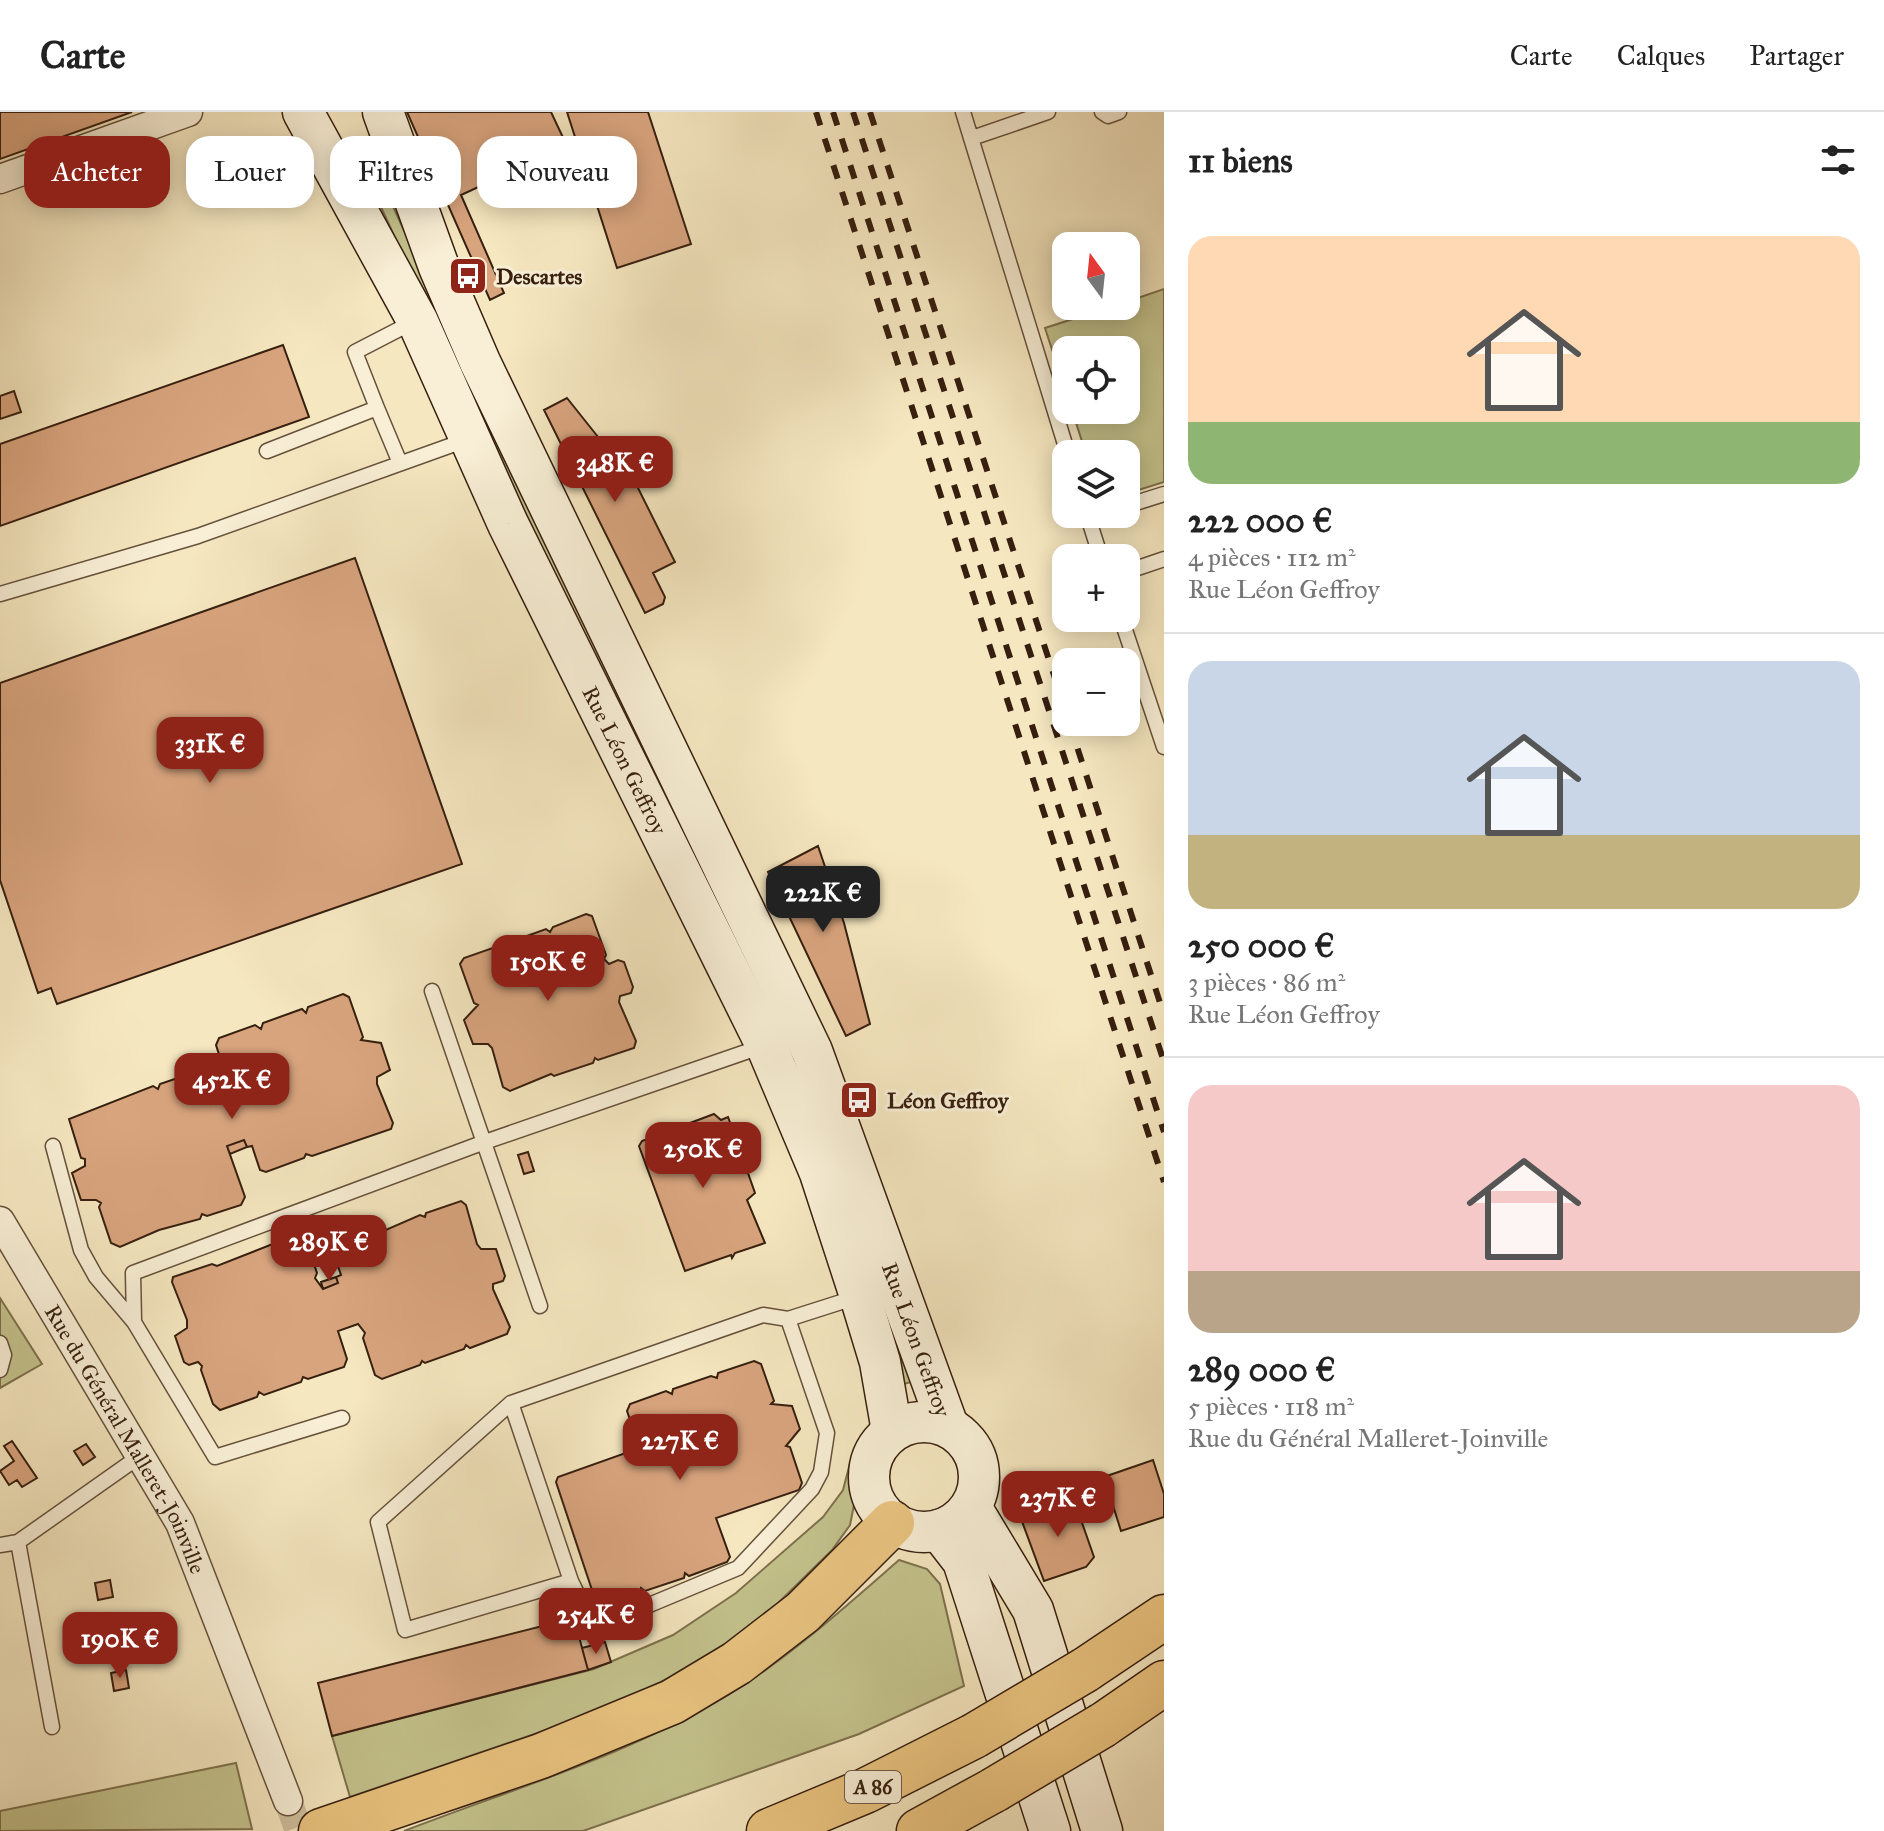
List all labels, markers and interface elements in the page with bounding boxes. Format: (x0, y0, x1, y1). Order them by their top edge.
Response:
text: Carte (40, 32, 125, 78)
text: Carte (1510, 38, 1573, 73)
text: Calques (1617, 38, 1705, 73)
text: Partager (1749, 38, 1844, 73)
chip: Acheter (24, 136, 170, 208)
chip: Louer (186, 136, 314, 208)
chip: Filtres (330, 136, 461, 208)
chip: Nouveau (477, 136, 637, 208)
icon: filters (1816, 138, 1860, 182)
text: 11 biens (1188, 140, 1293, 181)
north arrow (1052, 232, 1140, 320)
map controls (1052, 232, 1140, 736)
bus stop icon: Descartes (447, 255, 489, 297)
place label: Descartes (496, 263, 582, 290)
icon: home (1452, 288, 1596, 432)
button: locate (1052, 336, 1140, 424)
pin: 348K € (550, 436, 680, 504)
button: layers (1052, 440, 1140, 528)
text: 348K € (576, 446, 654, 478)
text: 222 000 € (1188, 500, 1333, 541)
text: 4 pièces · 112 m² (1188, 541, 1355, 573)
button: + (1052, 544, 1140, 632)
text: Rue Léon Geffroy (1188, 573, 1380, 605)
button: − (1052, 648, 1140, 736)
street label: Rue Léon Geffroy (577, 681, 673, 839)
icon: home (1452, 713, 1596, 857)
pin: 331K € (145, 717, 275, 785)
text: 331K € (175, 727, 245, 759)
pin: 222K € (758, 866, 888, 934)
text: 222K € (784, 876, 862, 908)
text: 250 000 € (1188, 925, 1335, 966)
pin: 150K € (483, 935, 613, 1003)
text: 150K € (509, 945, 587, 977)
text: 3 pièces · 86 m² (1188, 966, 1345, 998)
text: Rue Léon Geffroy (1188, 998, 1380, 1030)
pin: 452K € (167, 1053, 297, 1121)
text: 452K € (192, 1063, 272, 1095)
bus stop icon: Léon Geffroy (838, 1079, 880, 1121)
place label: Léon Geffroy (887, 1087, 1010, 1114)
pin: 250K € (638, 1122, 768, 1190)
text: 250K € (663, 1132, 743, 1164)
icon: home (1452, 1137, 1596, 1281)
pin: 289K € (264, 1215, 394, 1283)
text: 289K € (289, 1225, 369, 1257)
street label: Rue Léon Geffroy (876, 1259, 957, 1421)
street label: Rue du Général Malleret-Joinville (39, 1299, 212, 1577)
text: 289 000 € (1188, 1349, 1336, 1390)
text: 5 pièces · 118 m² (1188, 1390, 1354, 1422)
pin: 227K € (615, 1414, 745, 1482)
text: Rue du Général Malleret-Joinville (1188, 1422, 1548, 1454)
text: 227K € (641, 1424, 719, 1456)
pin: 237K € (993, 1471, 1123, 1539)
text: 237K € (1020, 1481, 1096, 1513)
pin: 254K € (531, 1588, 661, 1656)
text: 254K € (557, 1598, 635, 1630)
pin: 190K € (55, 1612, 185, 1680)
text: 190K € (81, 1622, 160, 1654)
road number: A 86 (845, 1771, 901, 1803)

